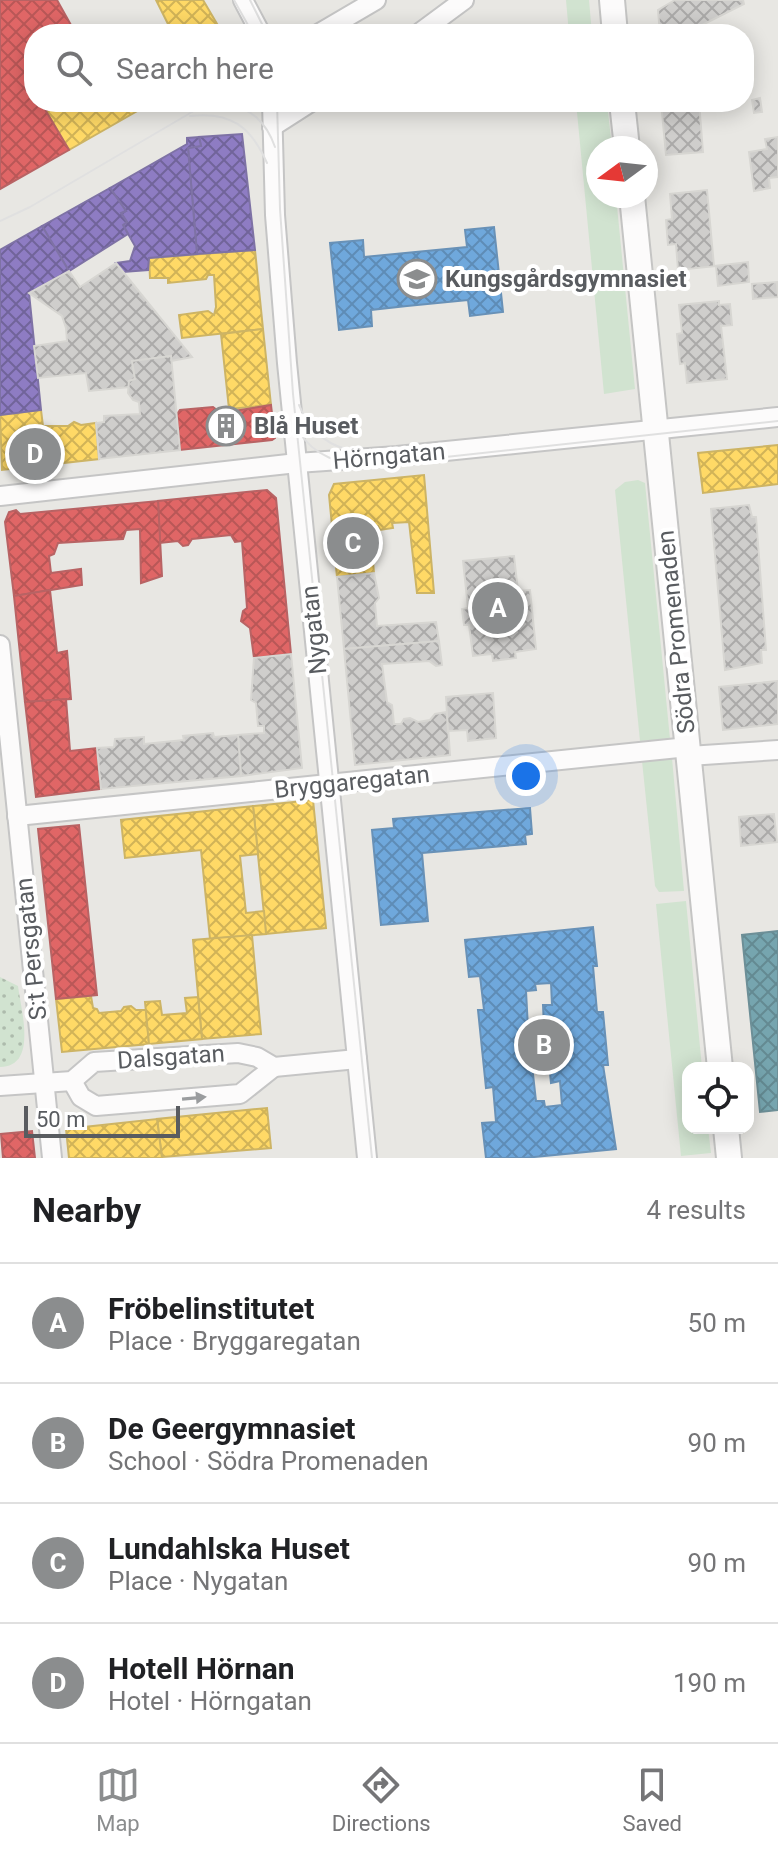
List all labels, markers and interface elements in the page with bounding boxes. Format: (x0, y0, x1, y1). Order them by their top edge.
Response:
search box (24, 24, 754, 112)
icon: search (52, 46, 96, 90)
text: Search here (116, 51, 274, 86)
north arrow (586, 136, 658, 208)
school or university icon: Kungsgårdsgymnasiet (396, 258, 438, 300)
place label: Kungsgårdsgymnasiet (445, 265, 687, 293)
building icon: Blå Huset (205, 405, 247, 447)
place label: Blå Huset (254, 412, 358, 440)
pin: D (9, 424, 61, 484)
street label: Hörngatan (332, 437, 446, 475)
pin: C (327, 513, 379, 573)
street label: Södra Promenaden (651, 529, 701, 735)
pin: A (472, 578, 524, 638)
street label: Nygatan (295, 584, 333, 676)
your location (506, 756, 546, 796)
street label: Bryggaregatan (273, 760, 431, 804)
street label: S:t Persgatan (10, 877, 52, 1021)
pin: B (518, 1015, 570, 1075)
street label: Dalsgatan (116, 1039, 226, 1075)
map controls (682, 1062, 754, 1134)
button: locate (682, 1062, 754, 1134)
one-way arrow (182, 1091, 207, 1104)
scale bar (24, 1102, 180, 1138)
text: 50 m (36, 1107, 85, 1132)
text: Nearby (32, 1190, 141, 1230)
text: 4 results (647, 1195, 746, 1225)
text: Fröbelinstitutet (108, 1291, 314, 1326)
text: A (49, 1308, 67, 1338)
text: 50 m (688, 1308, 746, 1338)
text: Place · Bryggaregatan (108, 1326, 361, 1356)
text: De Geergymnasiet (108, 1411, 356, 1446)
text: B (50, 1428, 66, 1458)
text: 90 m (688, 1428, 746, 1458)
text: School · Södra Promenaden (108, 1446, 429, 1476)
text: Lundahlska Huset (108, 1531, 350, 1566)
text: C (49, 1548, 67, 1578)
text: 90 m (688, 1548, 746, 1578)
text: Place · Nygatan (108, 1566, 288, 1596)
text: Hotell Hörnan (108, 1651, 295, 1686)
text: D (50, 1668, 66, 1698)
text: 190 m (673, 1668, 746, 1698)
text: Hotel · Hörngatan (108, 1686, 312, 1716)
tab: Map (96, 1763, 140, 1836)
tab: Directions (332, 1763, 431, 1836)
tab: Saved (623, 1763, 682, 1836)

